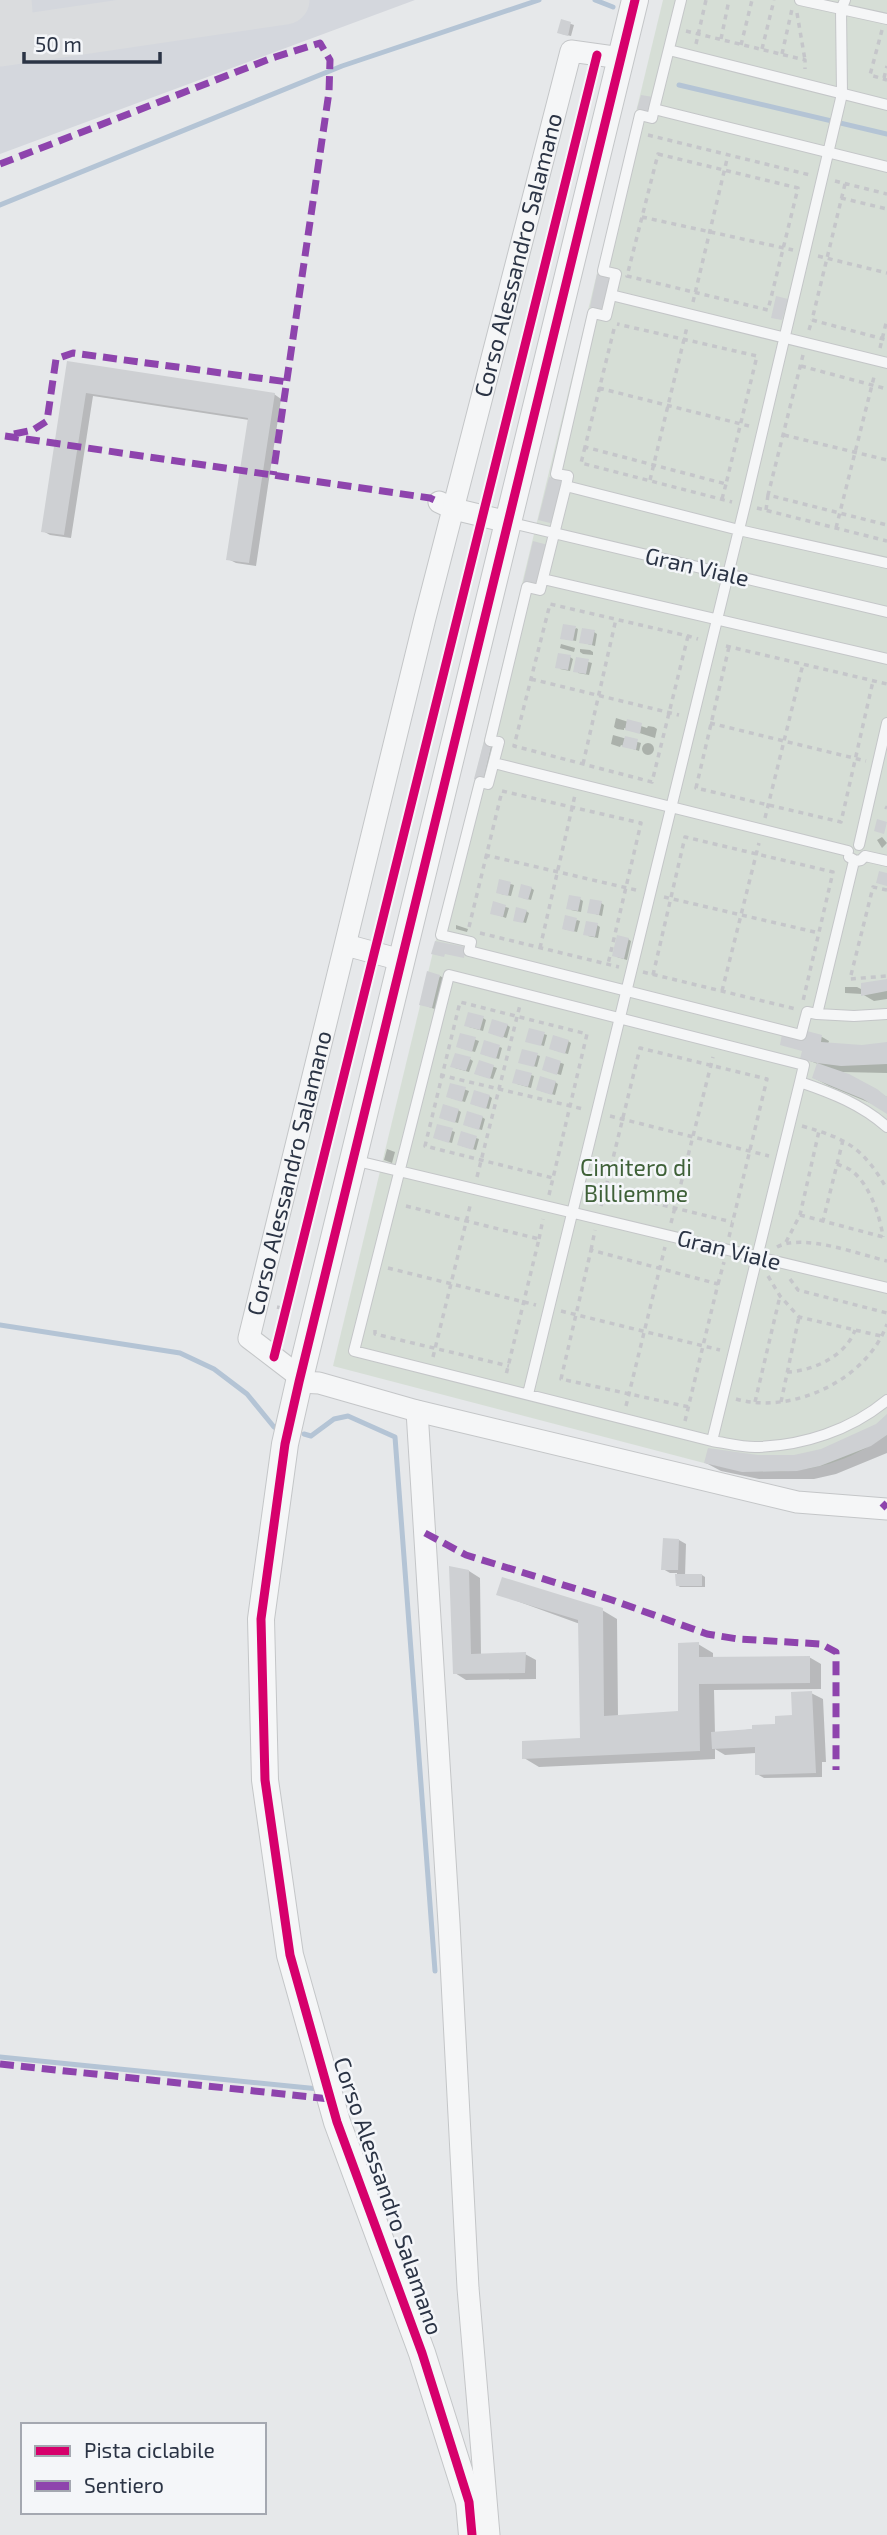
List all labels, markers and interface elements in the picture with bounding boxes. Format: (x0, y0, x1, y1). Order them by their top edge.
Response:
scale bar (24, 21, 161, 65)
text: 50 m (35, 31, 82, 56)
street label: Corso Alessandro Salamano (467, 110, 567, 400)
street label: Gran Viale (643, 540, 752, 592)
street label: Corso Alessandro Salamano (240, 1028, 337, 1318)
park label: Cimitero di Billiemme (580, 1153, 692, 1207)
street label: Gran Viale (675, 1223, 784, 1275)
street label: Corso Alessandro Salamano (328, 2053, 450, 2338)
legend (21, 2423, 266, 2514)
text: Pista ciclabile (84, 2437, 215, 2462)
text: Sentiero (84, 2472, 164, 2497)

